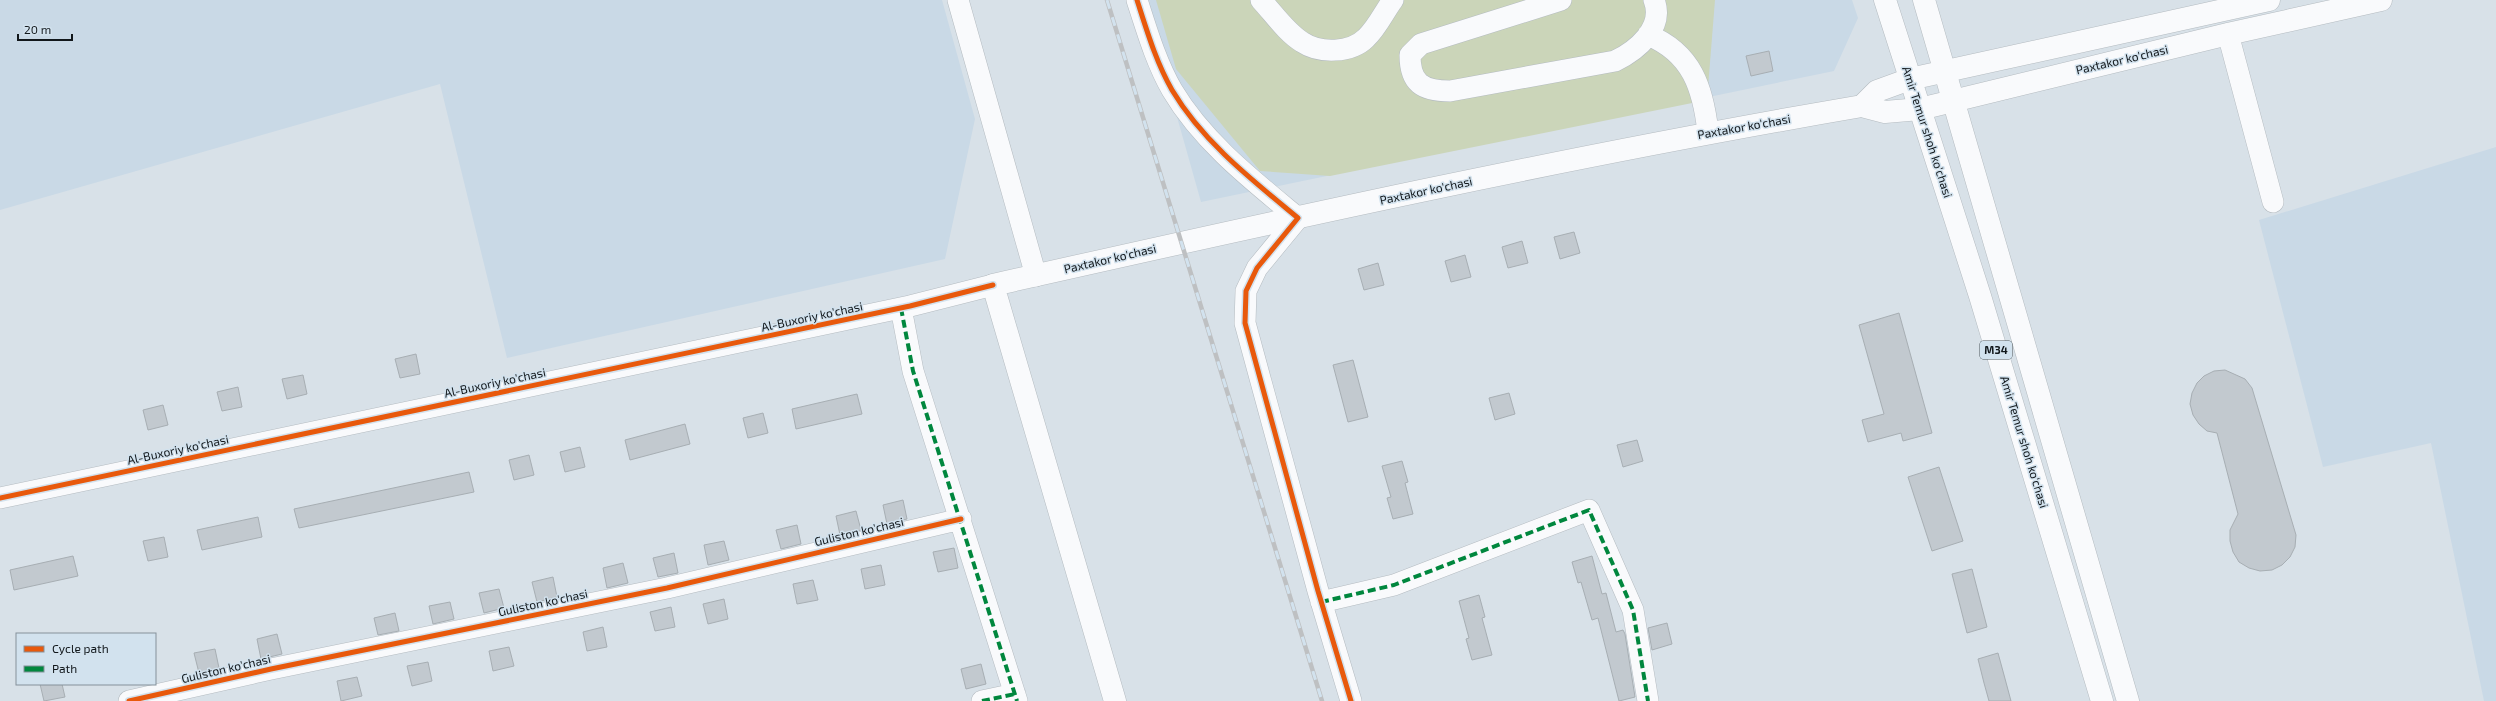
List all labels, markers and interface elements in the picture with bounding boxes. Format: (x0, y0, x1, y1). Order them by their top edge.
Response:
scale bar (18, 16, 72, 42)
text: 20 m (24, 22, 51, 36)
street label: Paxtakor ko'chasi (2074, 42, 2169, 76)
street label: Amir Temur shoh ko'chasi (1900, 64, 1956, 199)
street label: Paxtakor ko'chasi (1696, 111, 1792, 141)
street label: Paxtakor ko'chasi (1378, 173, 1473, 207)
street label: Paxtakor ko'chasi (1062, 241, 1157, 275)
street label: Al-Buxoriy ko'chasi (760, 298, 864, 334)
road number: M34 (1980, 341, 2012, 359)
street label: Al-Buxoriy ko'chasi (443, 364, 547, 400)
street label: Amir Temur shoh ko'chasi (1998, 374, 2052, 509)
street label: Al-Buxoriy ko'chasi (126, 431, 230, 467)
street label: Guliston ko'chasi (813, 514, 905, 548)
street label: Guliston ko'chasi (497, 586, 589, 618)
legend (16, 633, 156, 685)
text: Cycle path (52, 641, 109, 655)
street label: Guliston ko'chasi (180, 651, 272, 685)
text: Path (52, 661, 77, 675)

